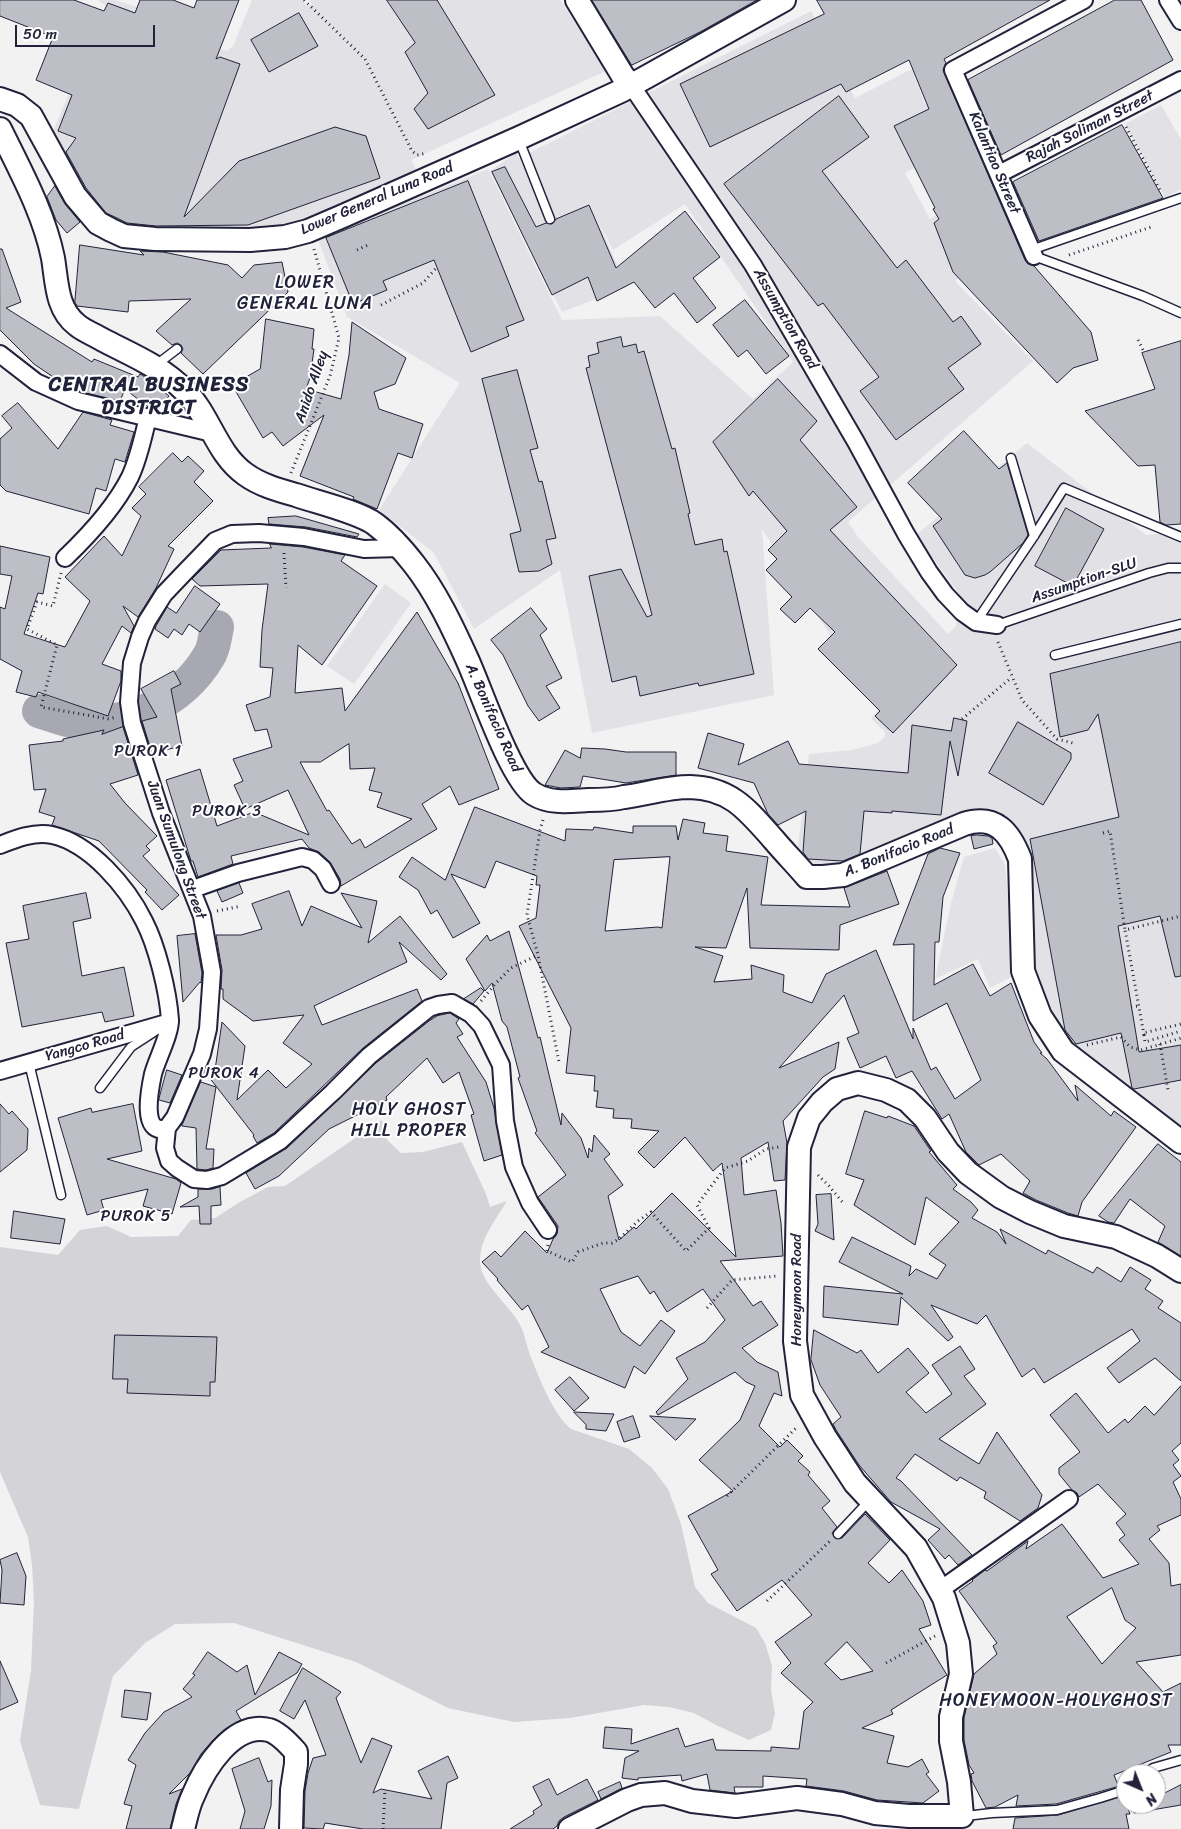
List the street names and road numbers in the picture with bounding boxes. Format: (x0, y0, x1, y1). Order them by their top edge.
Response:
street label: Rajah Soliman Street (1023, 87, 1157, 167)
street label: Kalantiao Street (964, 109, 1024, 217)
street label: Lower General Luna Road (298, 159, 456, 239)
street label: Assumption Road (749, 265, 821, 373)
street label: Anido Alley (291, 348, 333, 426)
street label: Assumption-SLU (1029, 554, 1139, 608)
street label: A. Bonifacio Road (461, 661, 525, 775)
street label: Juan Sumulong Street (142, 778, 210, 922)
street label: A. Bonifacio Road (841, 821, 957, 881)
street label: Yangco Road (44, 1026, 126, 1066)
street label: Honeymoon Road (788, 1234, 806, 1346)

